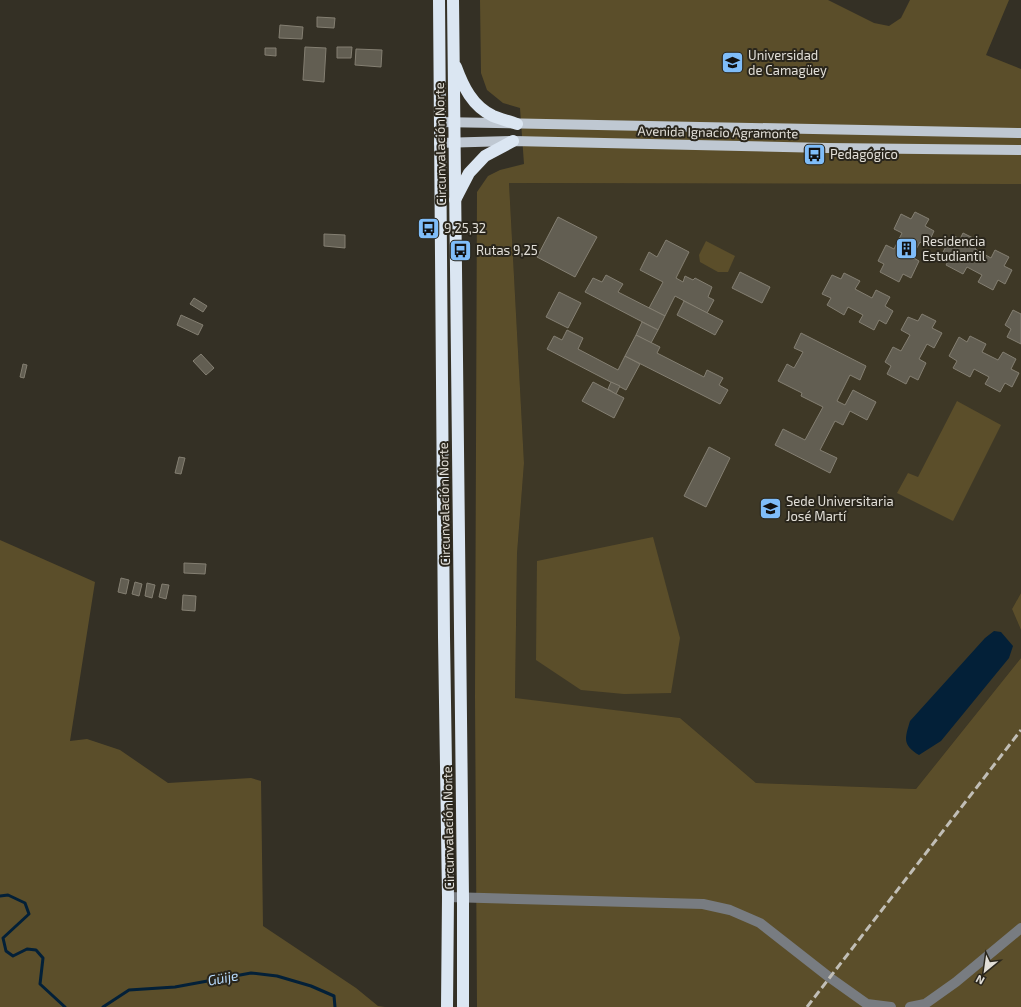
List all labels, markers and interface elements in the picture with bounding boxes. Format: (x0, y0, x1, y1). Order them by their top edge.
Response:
place label: Universidad de Camagüey (748, 47, 827, 78)
school or university icon: Universidad de Camagüey (719, 49, 745, 75)
street label: Circunvalación Norte (431, 82, 449, 206)
street label: Avenida Ignacio Agramonte (638, 123, 799, 141)
bus stop icon: Pedagógico (802, 141, 828, 167)
place label: Pedagógico (830, 146, 898, 162)
bus stop icon: 9,25,32 (416, 215, 442, 241)
place label: 9,25,32 (444, 220, 486, 236)
place label: Residencia Estudiantil (922, 233, 986, 264)
building icon: Residencia Estudiantil (893, 235, 919, 261)
bus stop icon: Rutas 9,25 (448, 237, 474, 263)
place label: Rutas 9,25 (476, 242, 538, 258)
street label: Circunvalación Norte (435, 442, 453, 566)
place label: Sede Universitaria José Martí (786, 493, 894, 524)
school or university icon: Sede Universitaria José Martí (758, 495, 784, 521)
street label: Circunvalación Norte (439, 766, 457, 890)
north arrow (965, 951, 1005, 991)
water label: Güije (206, 966, 240, 989)
text: N (973, 973, 987, 988)

